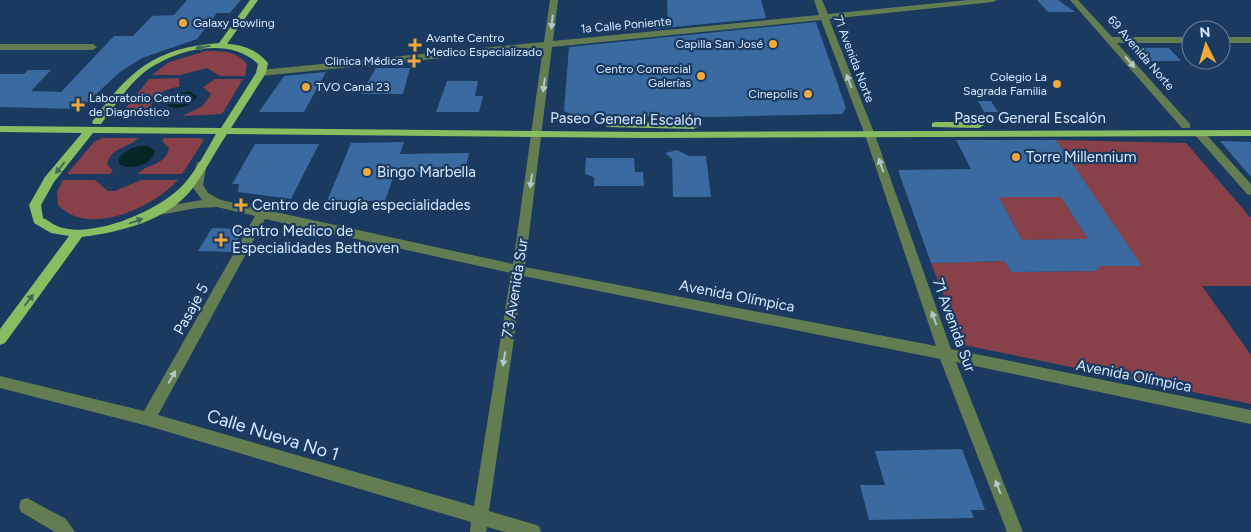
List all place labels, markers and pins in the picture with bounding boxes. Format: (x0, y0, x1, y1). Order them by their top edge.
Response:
place label: Galaxy Bowling (193, 16, 275, 30)
marker: Galaxy Bowling (177, 17, 189, 29)
place label: Avante Centro Medico Especializado (426, 31, 542, 59)
place label: Capilla San José (676, 37, 763, 51)
marker: Avante Centro Medico Especializado (408, 38, 422, 52)
marker: Capilla San José (767, 38, 779, 50)
place label: Clinica Médica (325, 54, 403, 68)
marker: Clinica Médica (407, 54, 421, 68)
place label: Centro Comercial Galerías (596, 62, 691, 90)
marker: Centro Comercial Galerías (695, 70, 707, 82)
place label: Colegio La Sagrada Familia (963, 70, 1047, 98)
marker: Colegio La Sagrada Familia (1051, 78, 1063, 90)
place label: TVO Canal 23 (316, 80, 390, 94)
marker: TVO Canal 23 (300, 81, 312, 93)
place label: Cinepolis (748, 87, 798, 101)
marker: Cinepolis (802, 88, 814, 100)
place label: Laboratorio Centro de Diagnóstico (89, 91, 191, 119)
marker: Laboratorio Centro de Diagnóstico (71, 98, 85, 112)
place label: Torre Millennium (1026, 148, 1136, 166)
marker: Torre Millennium (1010, 151, 1022, 163)
place label: Bingo Marbella (377, 163, 476, 181)
marker: Bingo Marbella (361, 166, 373, 178)
place label: Centro de cirugía especialidades (252, 196, 471, 214)
marker: Centro de cirugía especialidades (234, 198, 248, 212)
place label: Centro Medico de Especialidades Bethoven (232, 222, 399, 257)
marker: Centro Medico de Especialidades Bethoven (214, 233, 228, 247)

